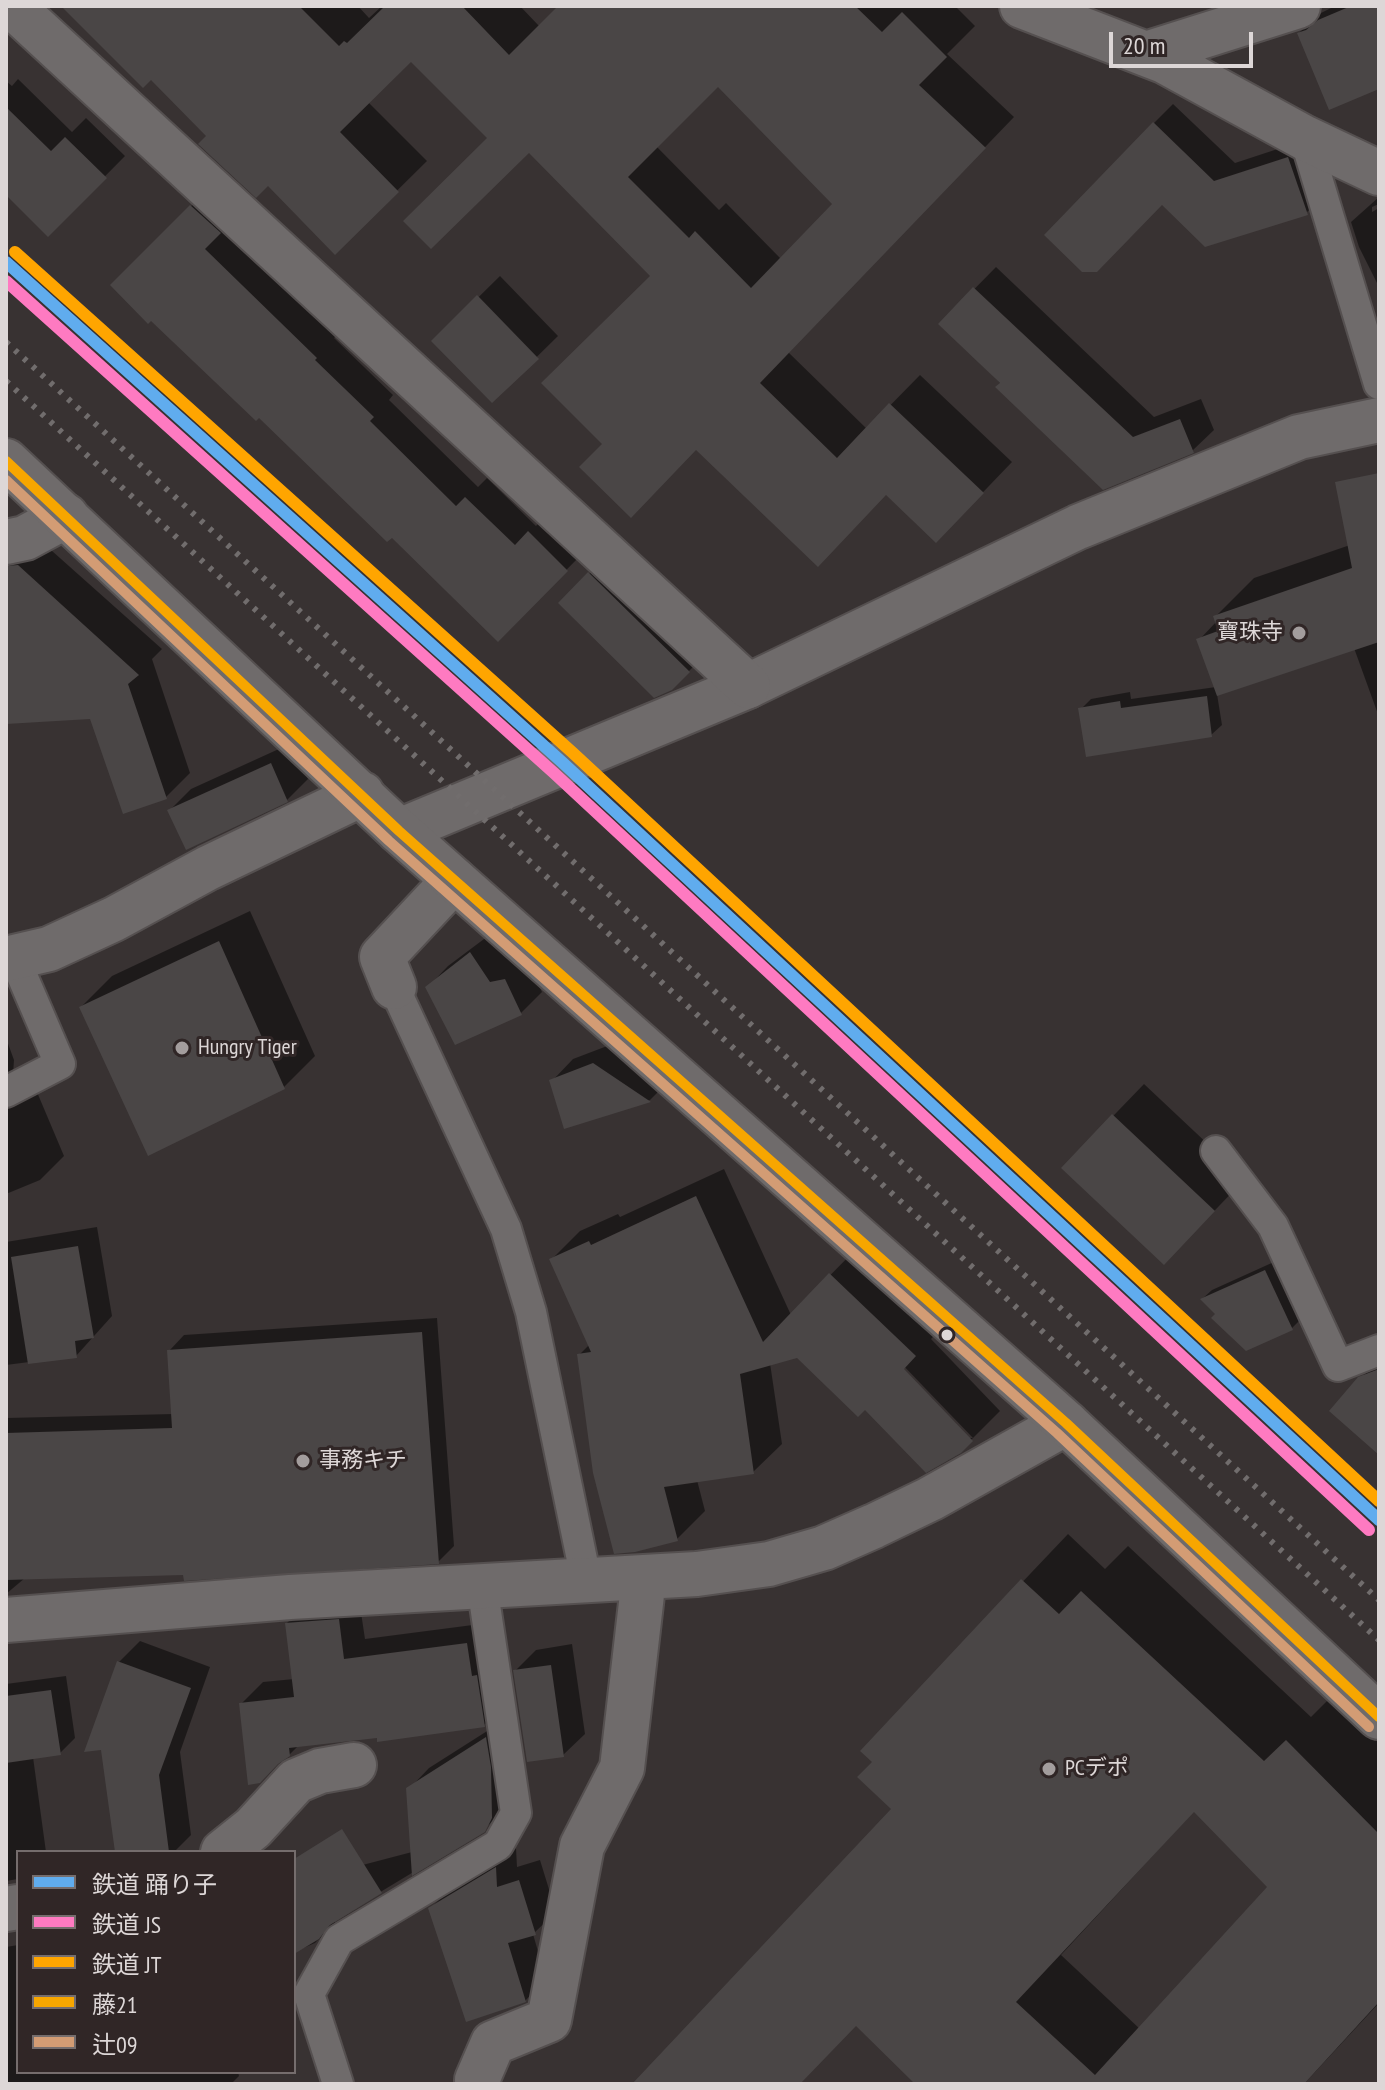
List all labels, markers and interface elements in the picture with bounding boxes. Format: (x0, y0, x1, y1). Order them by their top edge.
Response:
scale bar (1113, 16, 1257, 66)
text: 20 m (1123, 30, 1165, 61)
place label: 寶珠寺 (1217, 620, 1283, 646)
marker: 寶珠寺 (1290, 624, 1308, 642)
place label: Hungry Tiger (198, 1035, 297, 1061)
marker: Hungry Tiger (173, 1039, 191, 1057)
unlabelled marker (939, 1327, 955, 1343)
place label: 事務キチ (319, 1448, 407, 1474)
marker: 事務キチ (294, 1452, 312, 1470)
place label: PCデポ (1065, 1756, 1129, 1782)
marker: PCデポ (1040, 1760, 1058, 1778)
legend (16, 1850, 296, 2074)
text: 鉄道 踊り子 (92, 1869, 217, 1900)
text: 鉄道 JS (92, 1909, 161, 1940)
text: 鉄道 JT (92, 1949, 162, 1980)
text: 藤21 (92, 1989, 138, 2020)
text: 辻09 (92, 2029, 138, 2060)

